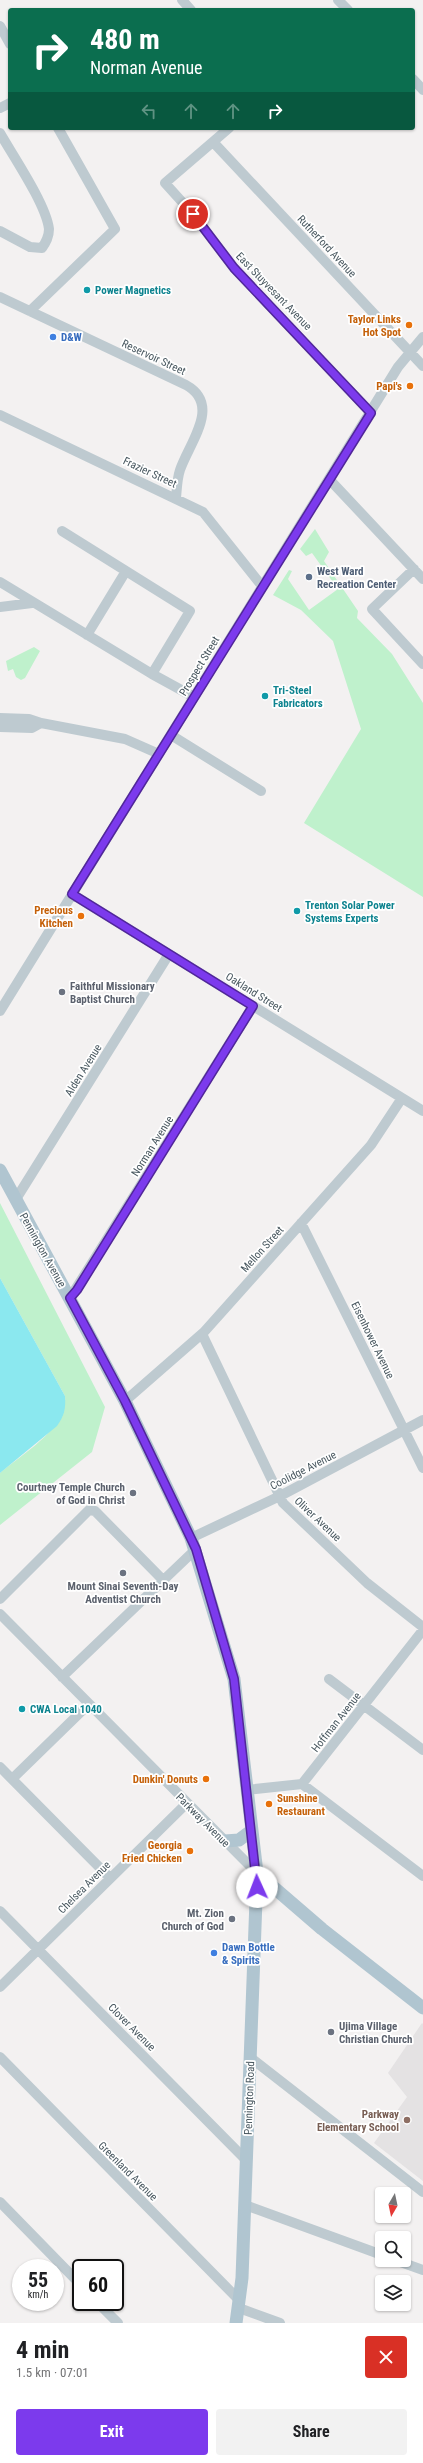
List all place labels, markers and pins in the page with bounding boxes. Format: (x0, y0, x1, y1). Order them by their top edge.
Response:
pin (176, 197, 210, 231)
place label: Power Magnetics (95, 284, 171, 297)
marker: Power Magnetics (82, 285, 92, 295)
place label: Taylor Links Hot Spot (348, 313, 402, 339)
marker: Taylor Links Hot Spot (404, 320, 414, 330)
place label: D&W (61, 331, 83, 344)
marker: D&W (48, 332, 58, 342)
place label: Papi's (376, 380, 402, 393)
marker: Papi's (405, 381, 415, 391)
place label: West Ward Recreation Center (317, 565, 397, 591)
marker: West Ward Recreation Center (304, 572, 314, 582)
place label: Tri-Steel Fabricators (273, 684, 323, 710)
marker: Tri-Steel Fabricators (260, 691, 270, 701)
place label: Trenton Solar Power Systems Experts (305, 899, 395, 925)
place label: Precious Kitchen (34, 904, 73, 930)
marker: Trenton Solar Power Systems Experts (292, 906, 302, 916)
marker: Precious Kitchen (76, 911, 86, 921)
place label: Faithful Missionary Baptist Church (70, 980, 155, 1006)
marker: Faithful Missionary Baptist Church (57, 987, 67, 997)
place label: Courtney Temple Church of God in Christ (17, 1481, 126, 1507)
marker: Courtney Temple Church of God in Christ (128, 1488, 138, 1498)
marker: Mount Sinai Seventh-Day Adventist Church (118, 1568, 128, 1578)
place label: Mount Sinai Seventh-Day Adventist Church (68, 1580, 178, 1606)
place label: CWA Local 1040 (30, 1703, 102, 1716)
marker: CWA Local 1040 (17, 1704, 27, 1714)
place label: Dunkin' Donuts (133, 1773, 198, 1786)
marker: Dunkin' Donuts (201, 1774, 211, 1784)
place label: Sunshine Restaurant (277, 1792, 325, 1818)
marker: Sunshine Restaurant (264, 1799, 274, 1809)
place label: Georgia Fried Chicken (122, 1839, 182, 1865)
marker: Georgia Fried Chicken (185, 1846, 195, 1856)
place label: Mt. Zion Church of God (161, 1907, 224, 1933)
marker: Mt. Zion Church of God (227, 1914, 237, 1924)
place label: Dawn Bottle & Spirits (222, 1941, 275, 1967)
marker: Dawn Bottle & Spirits (209, 1948, 219, 1958)
place label: Ujima Village Christian Church (339, 2020, 412, 2046)
marker: Ujima Village Christian Church (326, 2027, 336, 2037)
place label: Parkway Elementary School (317, 2108, 399, 2134)
marker: Parkway Elementary School (402, 2115, 412, 2125)

